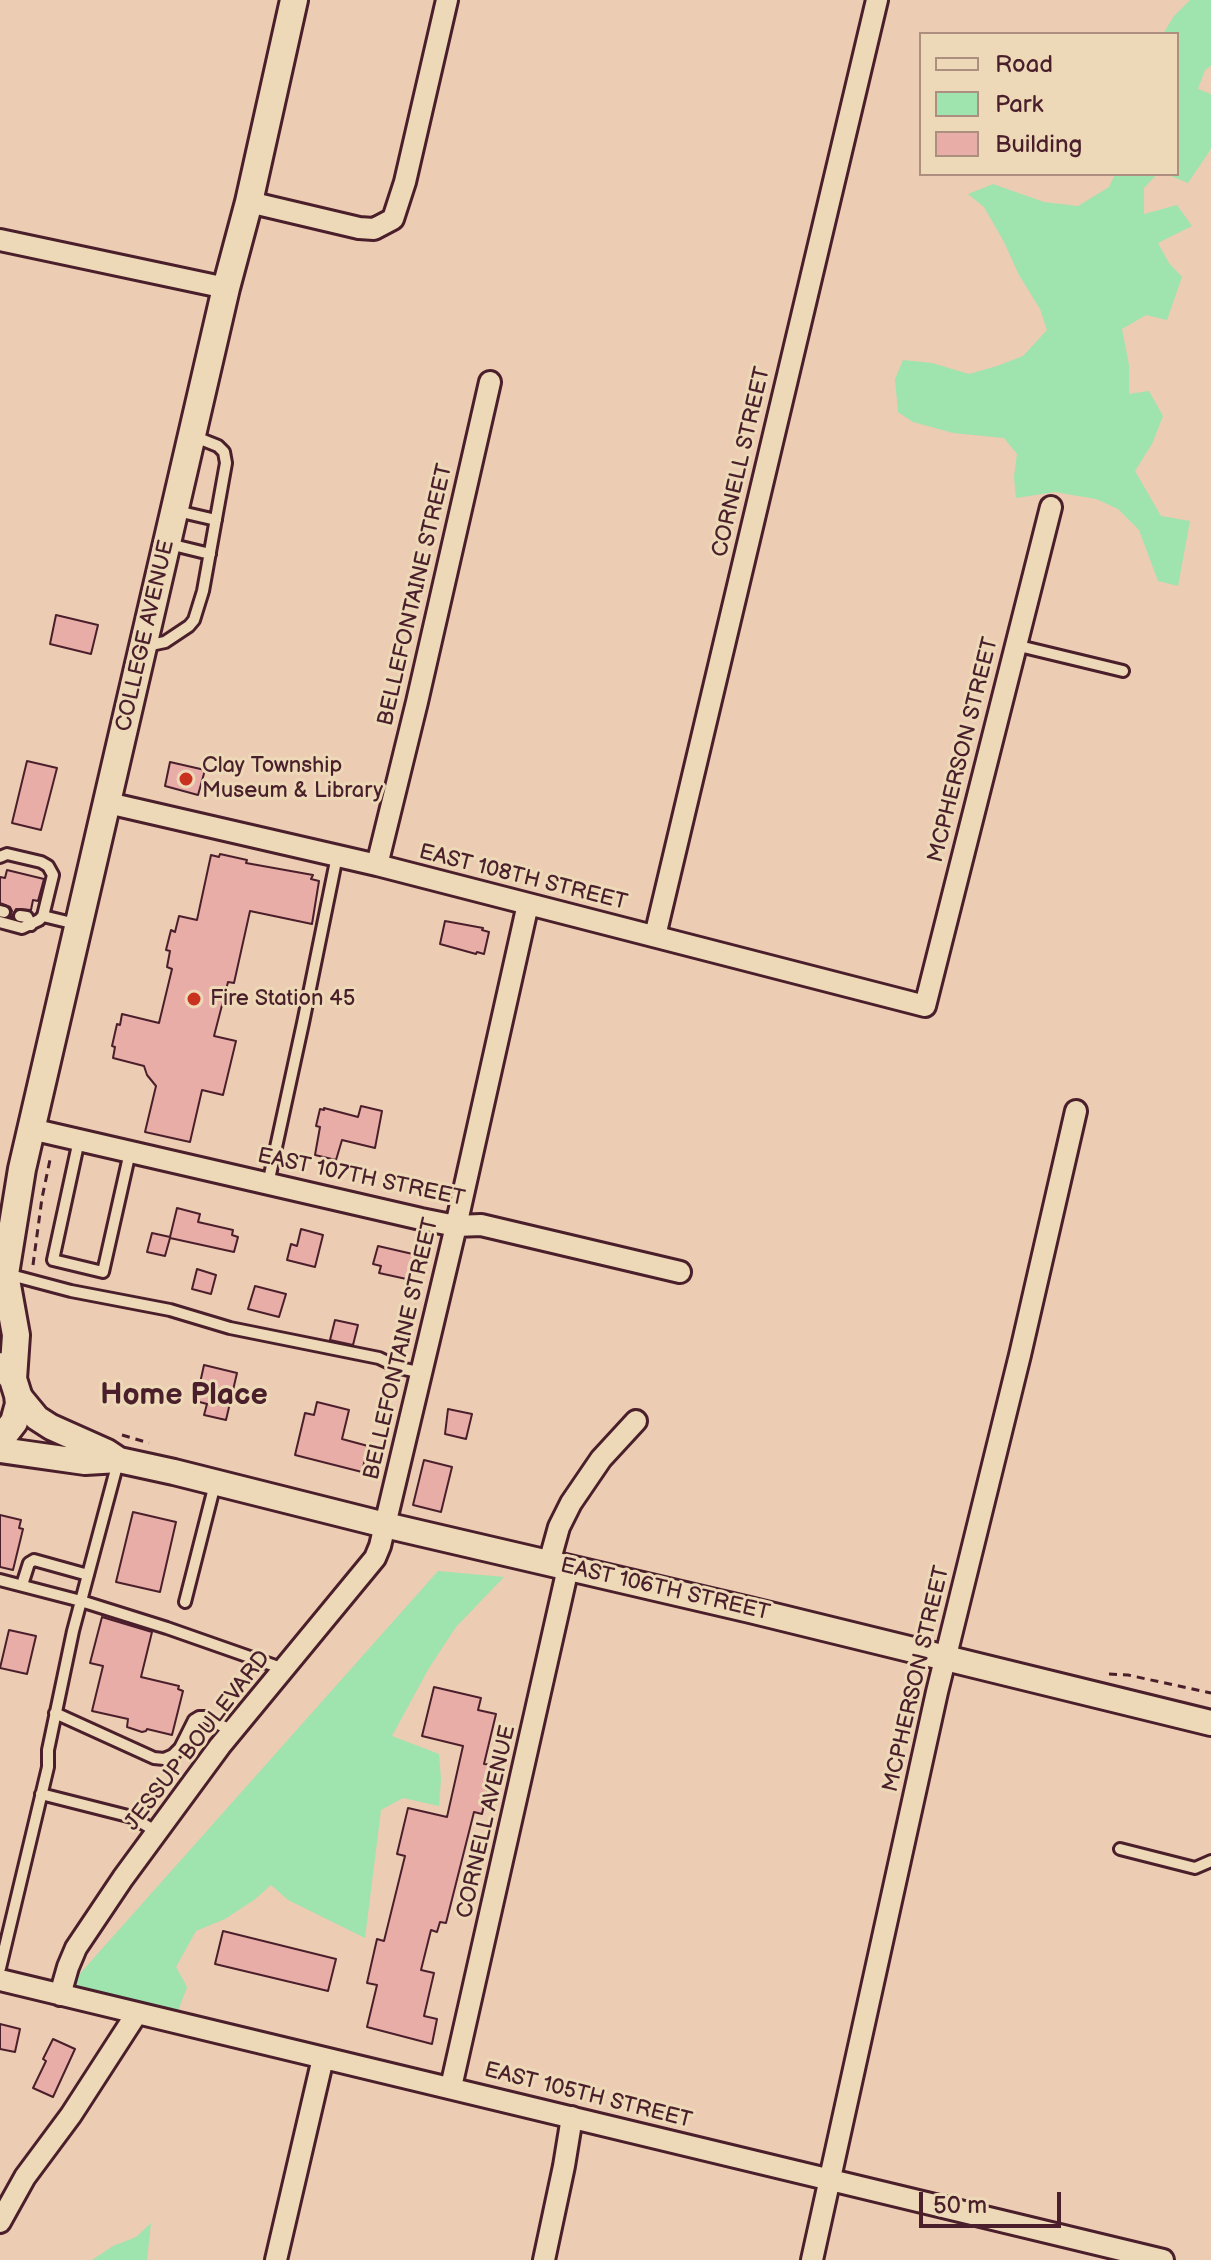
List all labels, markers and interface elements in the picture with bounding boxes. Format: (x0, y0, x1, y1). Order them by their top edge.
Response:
legend (919, 32, 1179, 176)
text: Road (995, 50, 1053, 79)
text: Park (995, 90, 1043, 119)
text: Building (995, 130, 1082, 159)
street label: CORNELL STREET (707, 364, 777, 560)
street label: BELLEFONTAINE STREET (373, 461, 459, 729)
street label: COLLEGE AVENUE (111, 538, 181, 734)
street label: MCPHERSON STREET (923, 635, 1005, 865)
place label: Clay Township Museum & Library (202, 753, 383, 804)
marker: Clay Township Museum & Library (177, 770, 195, 788)
street label: EAST 108TH STREET (416, 839, 630, 917)
place label: Fire Station 45 (210, 986, 355, 1012)
marker: Fire Station 45 (185, 990, 203, 1008)
street label: EAST 107TH STREET (255, 1143, 467, 1213)
street label: BELLEFONTAINE STREET (359, 1215, 445, 1483)
district label: Home Place (100, 1378, 268, 1414)
street label: EAST 106TH STREET (558, 1553, 772, 1627)
street label: MCPHERSON STREET (878, 1563, 956, 1795)
street label: JESSUP BOULEVARD (120, 1646, 276, 1836)
street label: CORNELL AVENUE (452, 1723, 522, 1921)
street label: EAST 105TH STREET (481, 2057, 695, 2135)
scale bar (923, 2176, 1065, 2226)
text: 50 m (933, 2191, 987, 2220)

